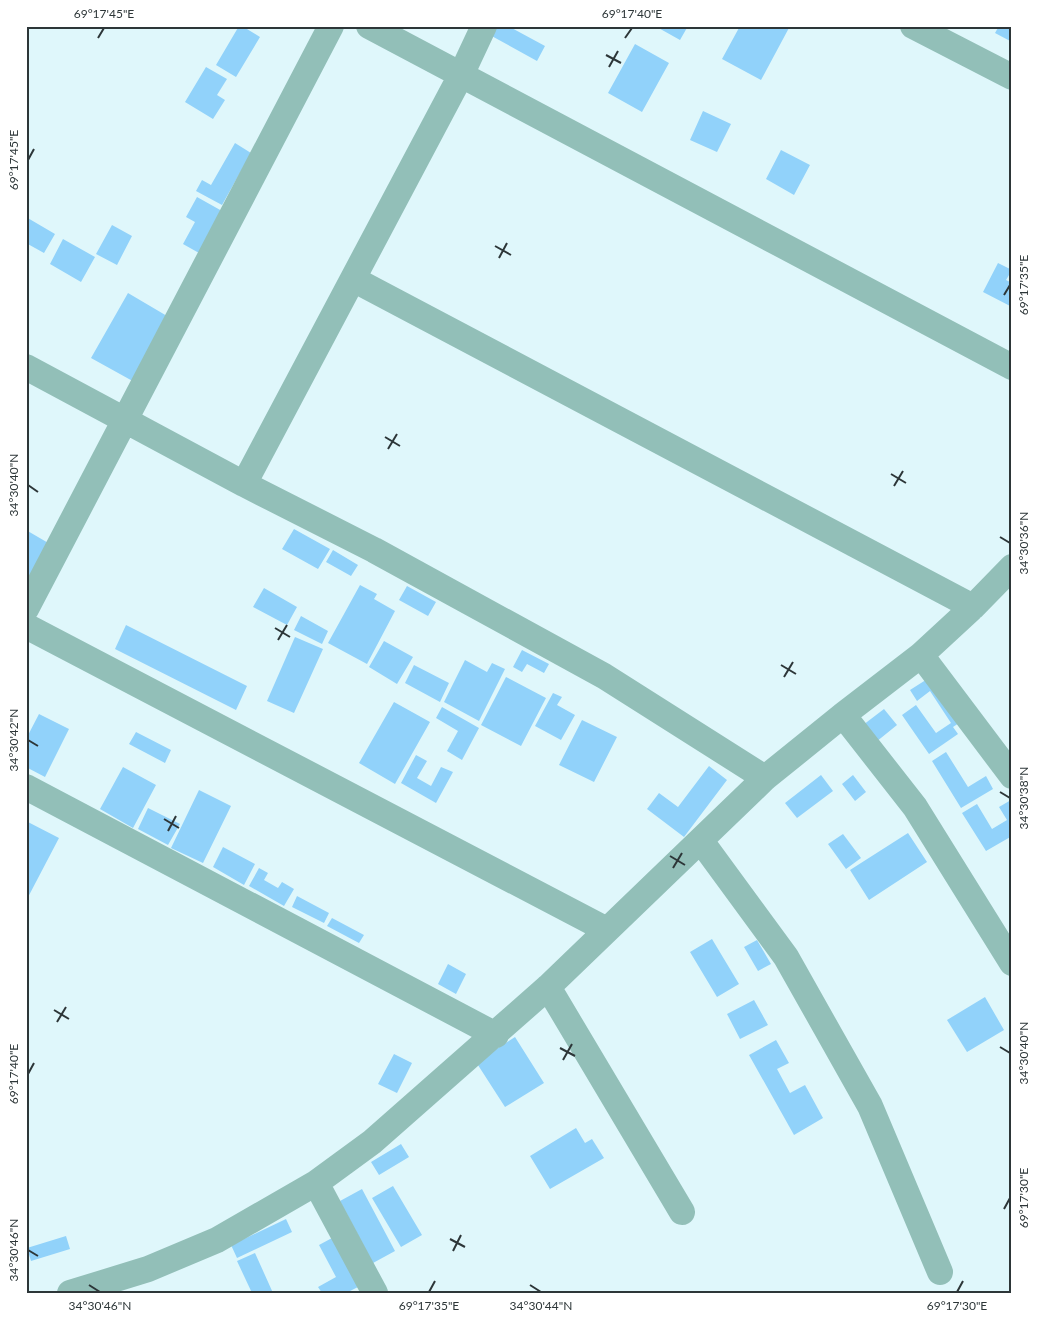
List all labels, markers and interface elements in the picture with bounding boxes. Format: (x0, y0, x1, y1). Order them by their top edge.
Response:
text: 69°17'45"E (74, 6, 134, 21)
text: 69°17'40"E (602, 6, 662, 21)
text: 69°17'45"E (6, 130, 21, 190)
text: 69°17'35"E (1016, 255, 1031, 315)
text: 34°30'40"N (6, 454, 21, 516)
text: 34°30'36"N (1016, 512, 1031, 574)
text: 34°30'42"N (6, 709, 21, 771)
text: 34°30'38"N (1016, 767, 1031, 829)
text: 34°30'40"N (1016, 1022, 1031, 1084)
text: 69°17'40"E (6, 1044, 21, 1104)
text: 69°17'30"E (1016, 1168, 1031, 1228)
text: 34°30'46"N (6, 1219, 21, 1281)
text: 34°30'46"N (69, 1298, 131, 1313)
text: 69°17'35"E (399, 1298, 459, 1313)
text: 34°30'44"N (510, 1298, 572, 1313)
text: 69°17'30"E (927, 1298, 987, 1313)

